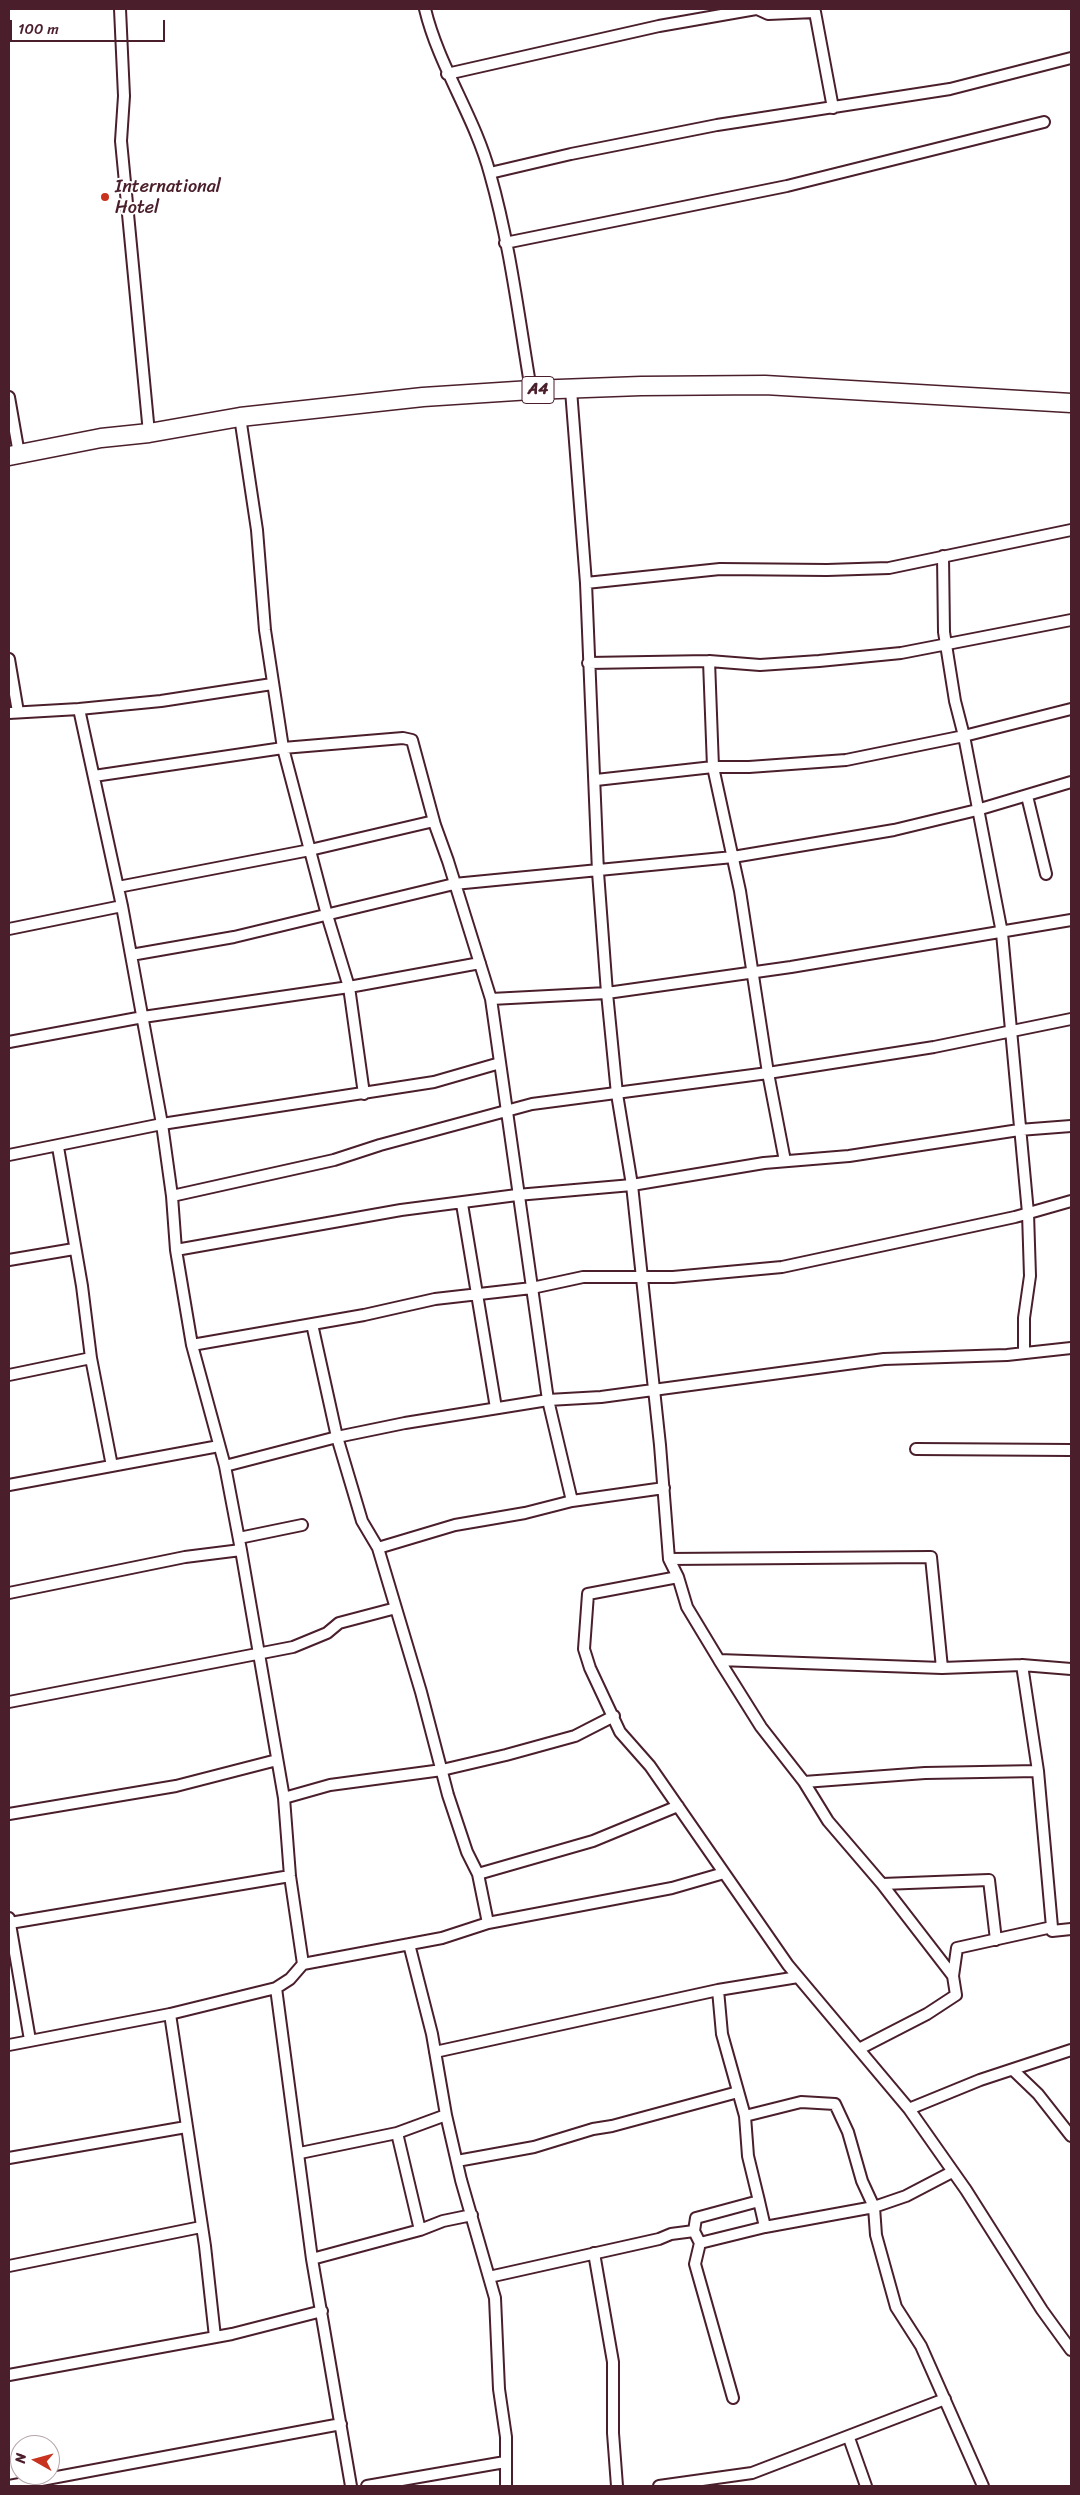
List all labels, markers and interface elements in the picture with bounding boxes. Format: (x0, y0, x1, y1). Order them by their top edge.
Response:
scale bar (12, 10, 168, 42)
text: 100 m (18, 16, 59, 42)
place label: International Hotel (115, 176, 221, 218)
marker: International Hotel (99, 191, 111, 203)
road number: A4 (522, 376, 554, 404)
north arrow (10, 2435, 60, 2485)
text: N (8, 2452, 34, 2465)

